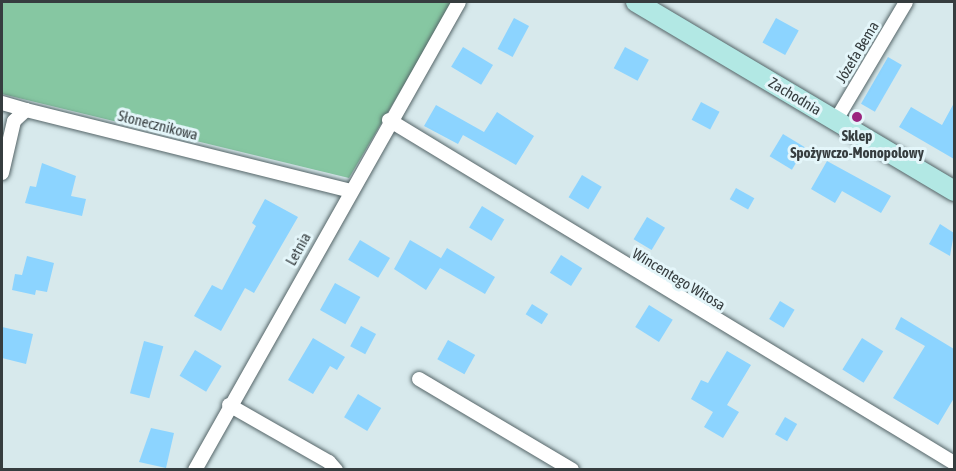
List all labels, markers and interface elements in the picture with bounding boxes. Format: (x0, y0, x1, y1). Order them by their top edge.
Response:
street label: Józefa Bema (832, 18, 882, 86)
street label: Zachodnia (765, 73, 825, 119)
street label: Słonecznikowa (116, 106, 200, 144)
marker: Sklep Spożywczo-Monopolowy (850, 110, 864, 124)
place label: Sklep Spożywczo-Monopolowy (790, 126, 924, 161)
street label: Letnia (282, 229, 314, 269)
street label: Wincentego Witosa (629, 244, 729, 314)

